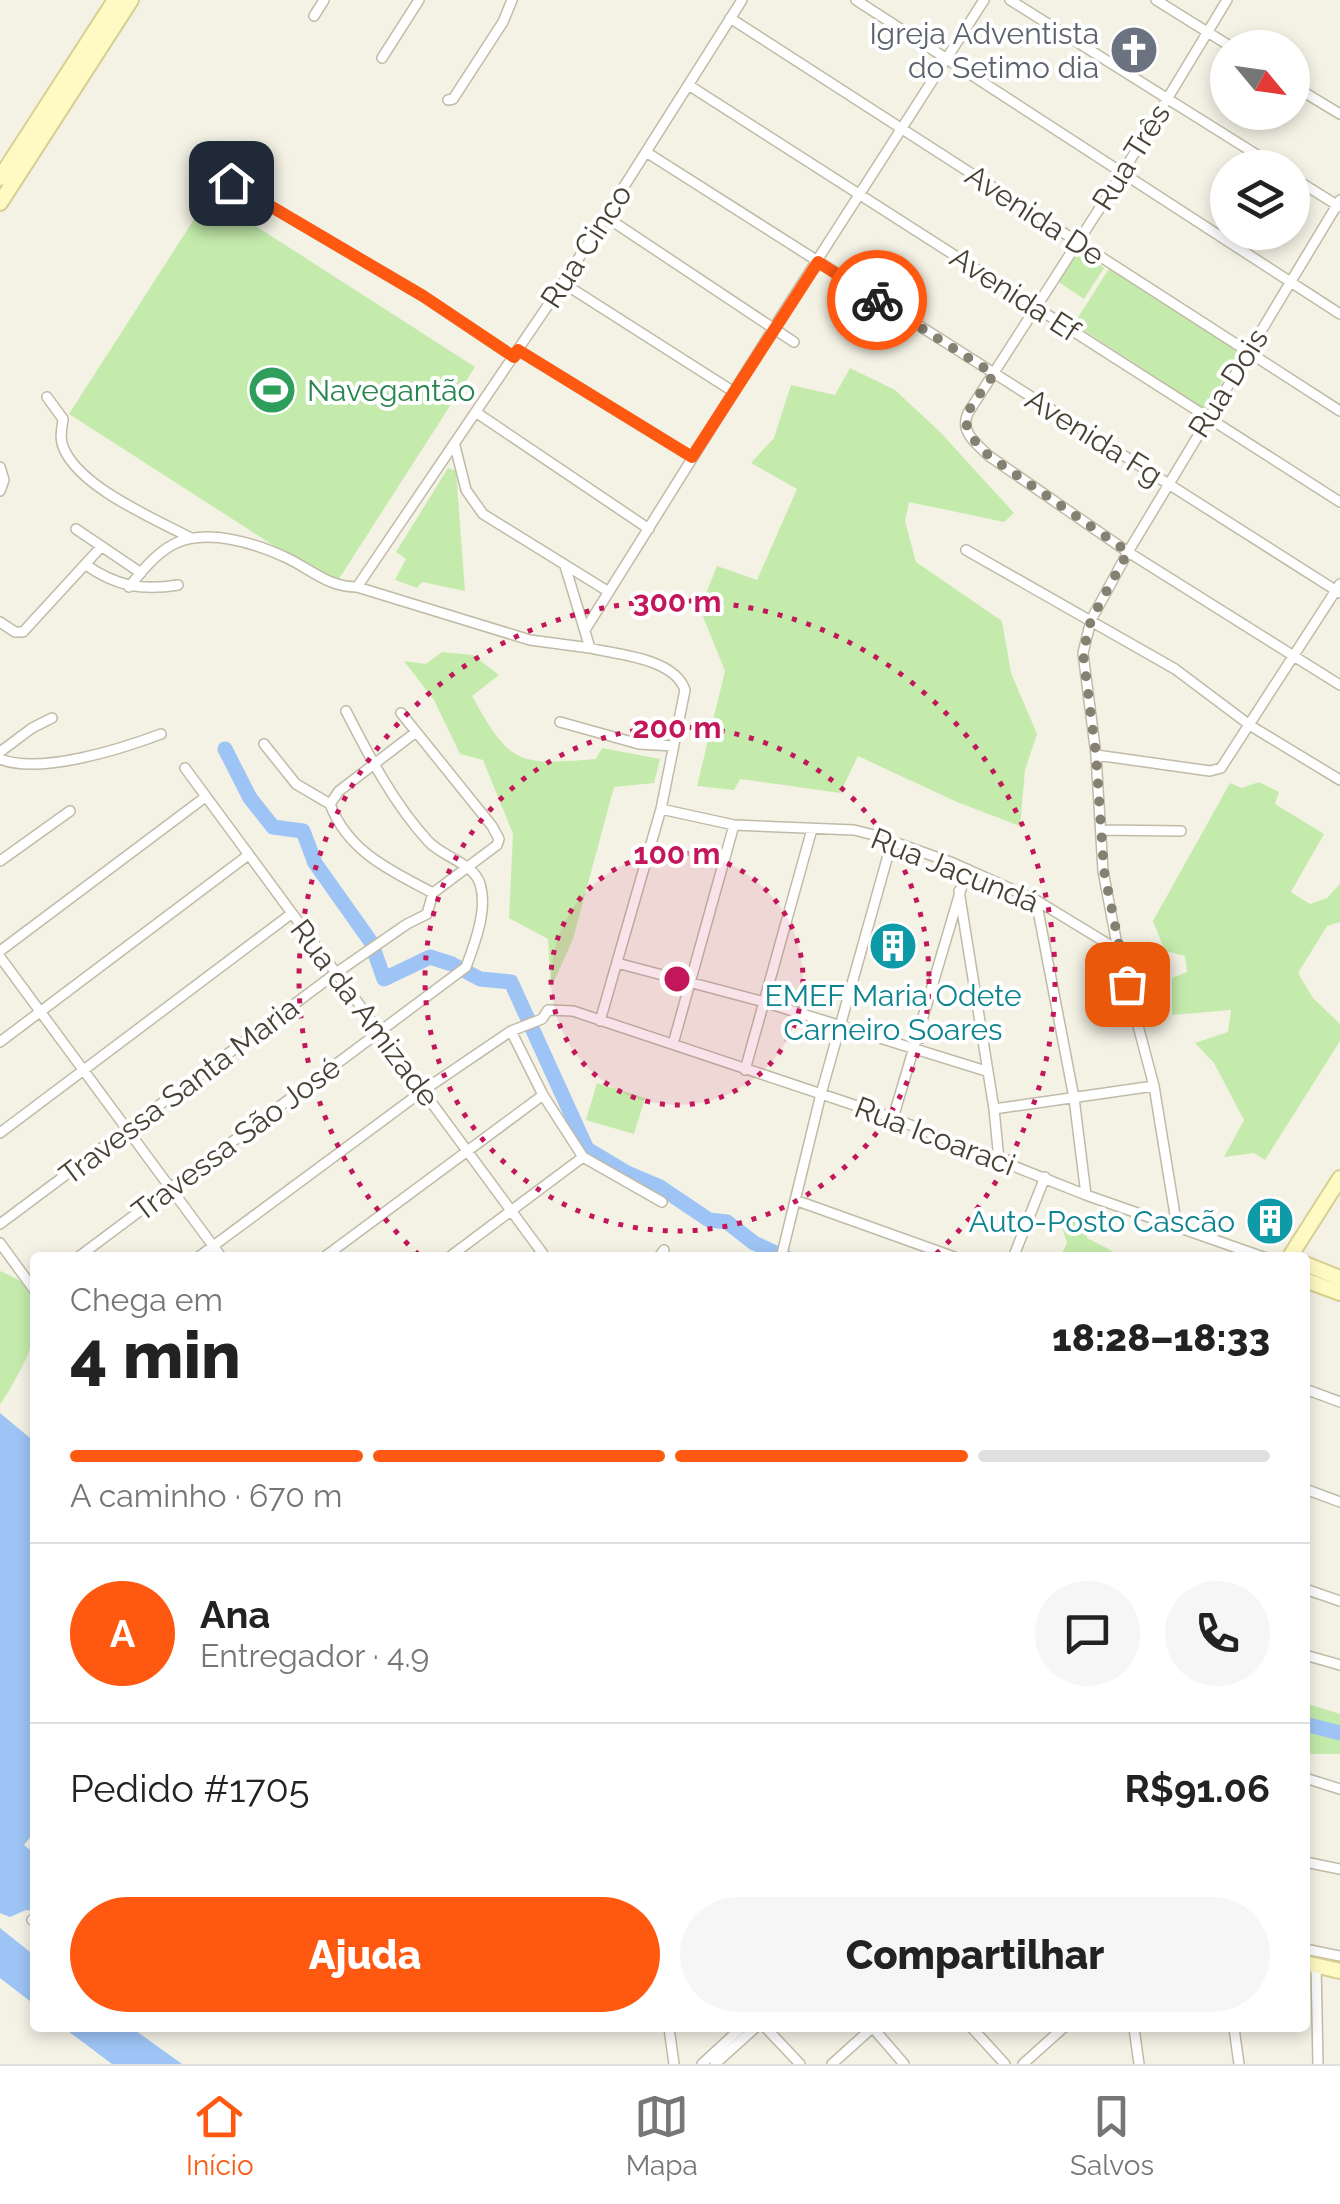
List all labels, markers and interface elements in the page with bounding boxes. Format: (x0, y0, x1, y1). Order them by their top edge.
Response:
place label: Igreja Adventista do Setimo dia (869, 16, 1099, 85)
church icon: Igreja Adventista do Setimo dia (1108, 24, 1160, 76)
north arrow (1210, 30, 1310, 130)
map controls (1210, 30, 1310, 250)
street label: Rua Três (1085, 98, 1177, 216)
pin (189, 141, 274, 226)
button: layers (1210, 150, 1310, 250)
icon: home (204, 156, 259, 211)
street label: Avenida De (959, 157, 1111, 273)
street label: Rua Cinco (533, 178, 639, 314)
street label: Avenida Ef (944, 239, 1087, 349)
courier (827, 250, 927, 350)
icon: bike (850, 273, 905, 328)
street label: Rua Dois (1181, 322, 1275, 444)
sports icon: Navegantão (246, 364, 298, 416)
place label: Navegantão (307, 373, 475, 408)
street label: Avenida Fg (1019, 381, 1169, 493)
text: 300 m (633, 584, 721, 619)
text: 200 m (633, 710, 721, 745)
street label: Rua Jacundá (866, 820, 1044, 920)
text: 100 m (634, 836, 720, 871)
street label: Rua da Amizade (283, 913, 447, 1113)
building icon: EMEF Maria Odete Carneiro Soares (867, 920, 919, 972)
pin (1085, 942, 1170, 1027)
icon: bag (1100, 957, 1155, 1012)
centre of rings (659, 961, 695, 997)
place label: EMEF Maria Odete Carneiro Soares (764, 978, 1022, 1047)
street label: Travessa Santa Maria (53, 990, 305, 1192)
street label: Travessa São José (125, 1049, 347, 1229)
street label: Rua Icoaraci (850, 1089, 1020, 1183)
building icon: Auto-Posto Cascão (1244, 1195, 1296, 1247)
place label: Auto-Posto Cascão (969, 1204, 1235, 1239)
text: Chega em (70, 1281, 223, 1318)
text: 18:28–18:33 (1052, 1315, 1270, 1360)
text: 4 min (70, 1317, 241, 1393)
text: A caminho · 670 m (70, 1477, 342, 1514)
button: chat (1035, 1581, 1140, 1686)
button: phone (1165, 1581, 1270, 1686)
text: Ana (200, 1592, 270, 1637)
text: A (110, 1611, 135, 1656)
text: Entregador · 4.9 (200, 1637, 429, 1674)
text: Pedido #1705 (70, 1766, 309, 1811)
text: R$91.06 (1125, 1766, 1270, 1811)
button: Ajuda (70, 1897, 660, 2012)
button: Compartilhar (680, 1897, 1270, 2012)
tab: Início (186, 2089, 254, 2182)
tab: Mapa (626, 2089, 698, 2182)
tab: Salvos (1070, 2089, 1154, 2182)

